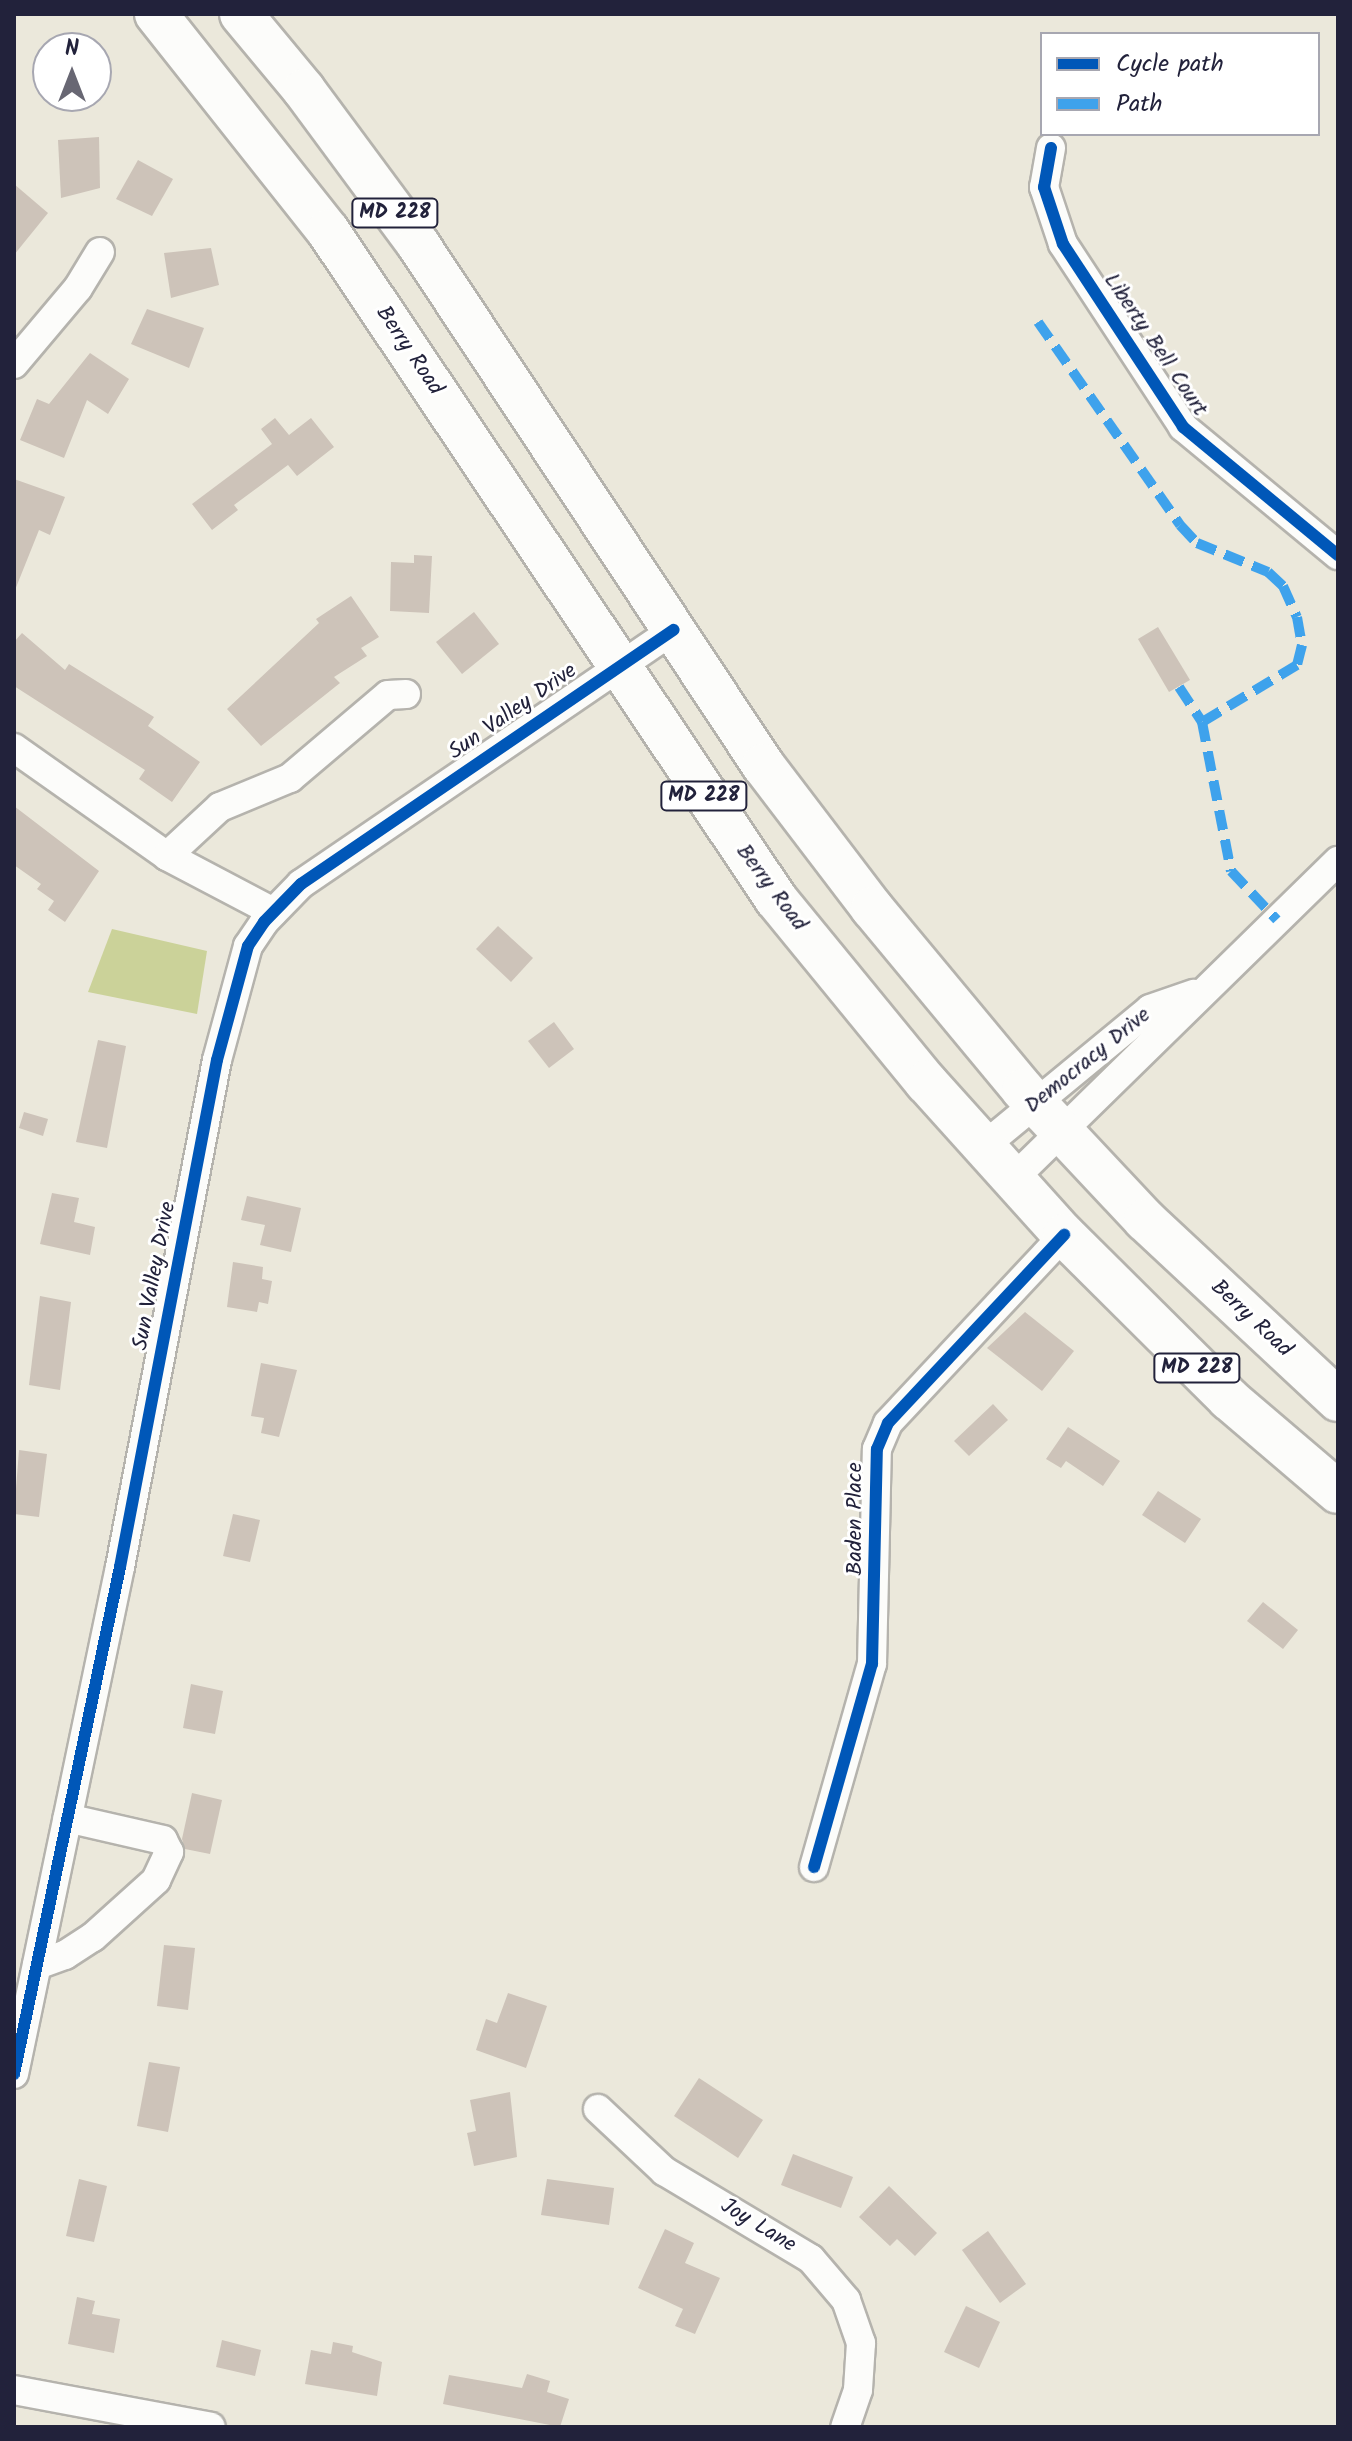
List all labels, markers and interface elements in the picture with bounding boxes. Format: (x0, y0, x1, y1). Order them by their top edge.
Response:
north arrow (32, 32, 112, 112)
text: N (65, 32, 79, 67)
legend (1040, 32, 1320, 136)
text: Cycle path (1116, 45, 1224, 84)
text: Path (1116, 85, 1162, 124)
road number: MD 228 (351, 197, 439, 229)
street label: Liberty Bell Court (1097, 269, 1213, 421)
street label: Berry Road (370, 301, 448, 401)
street label: Sun Valley Drive (444, 658, 582, 766)
road number: MD 228 (660, 780, 748, 812)
street label: Berry Road (730, 839, 812, 937)
street label: Democracy Drive (1020, 1002, 1156, 1120)
street label: Sun Valley Drive (128, 1200, 182, 1352)
street label: Berry Road (1205, 1275, 1297, 1363)
road number: MD 228 (1153, 1352, 1241, 1384)
street label: Baden Place (843, 1462, 869, 1576)
street label: Joy Lane (715, 2193, 801, 2259)

